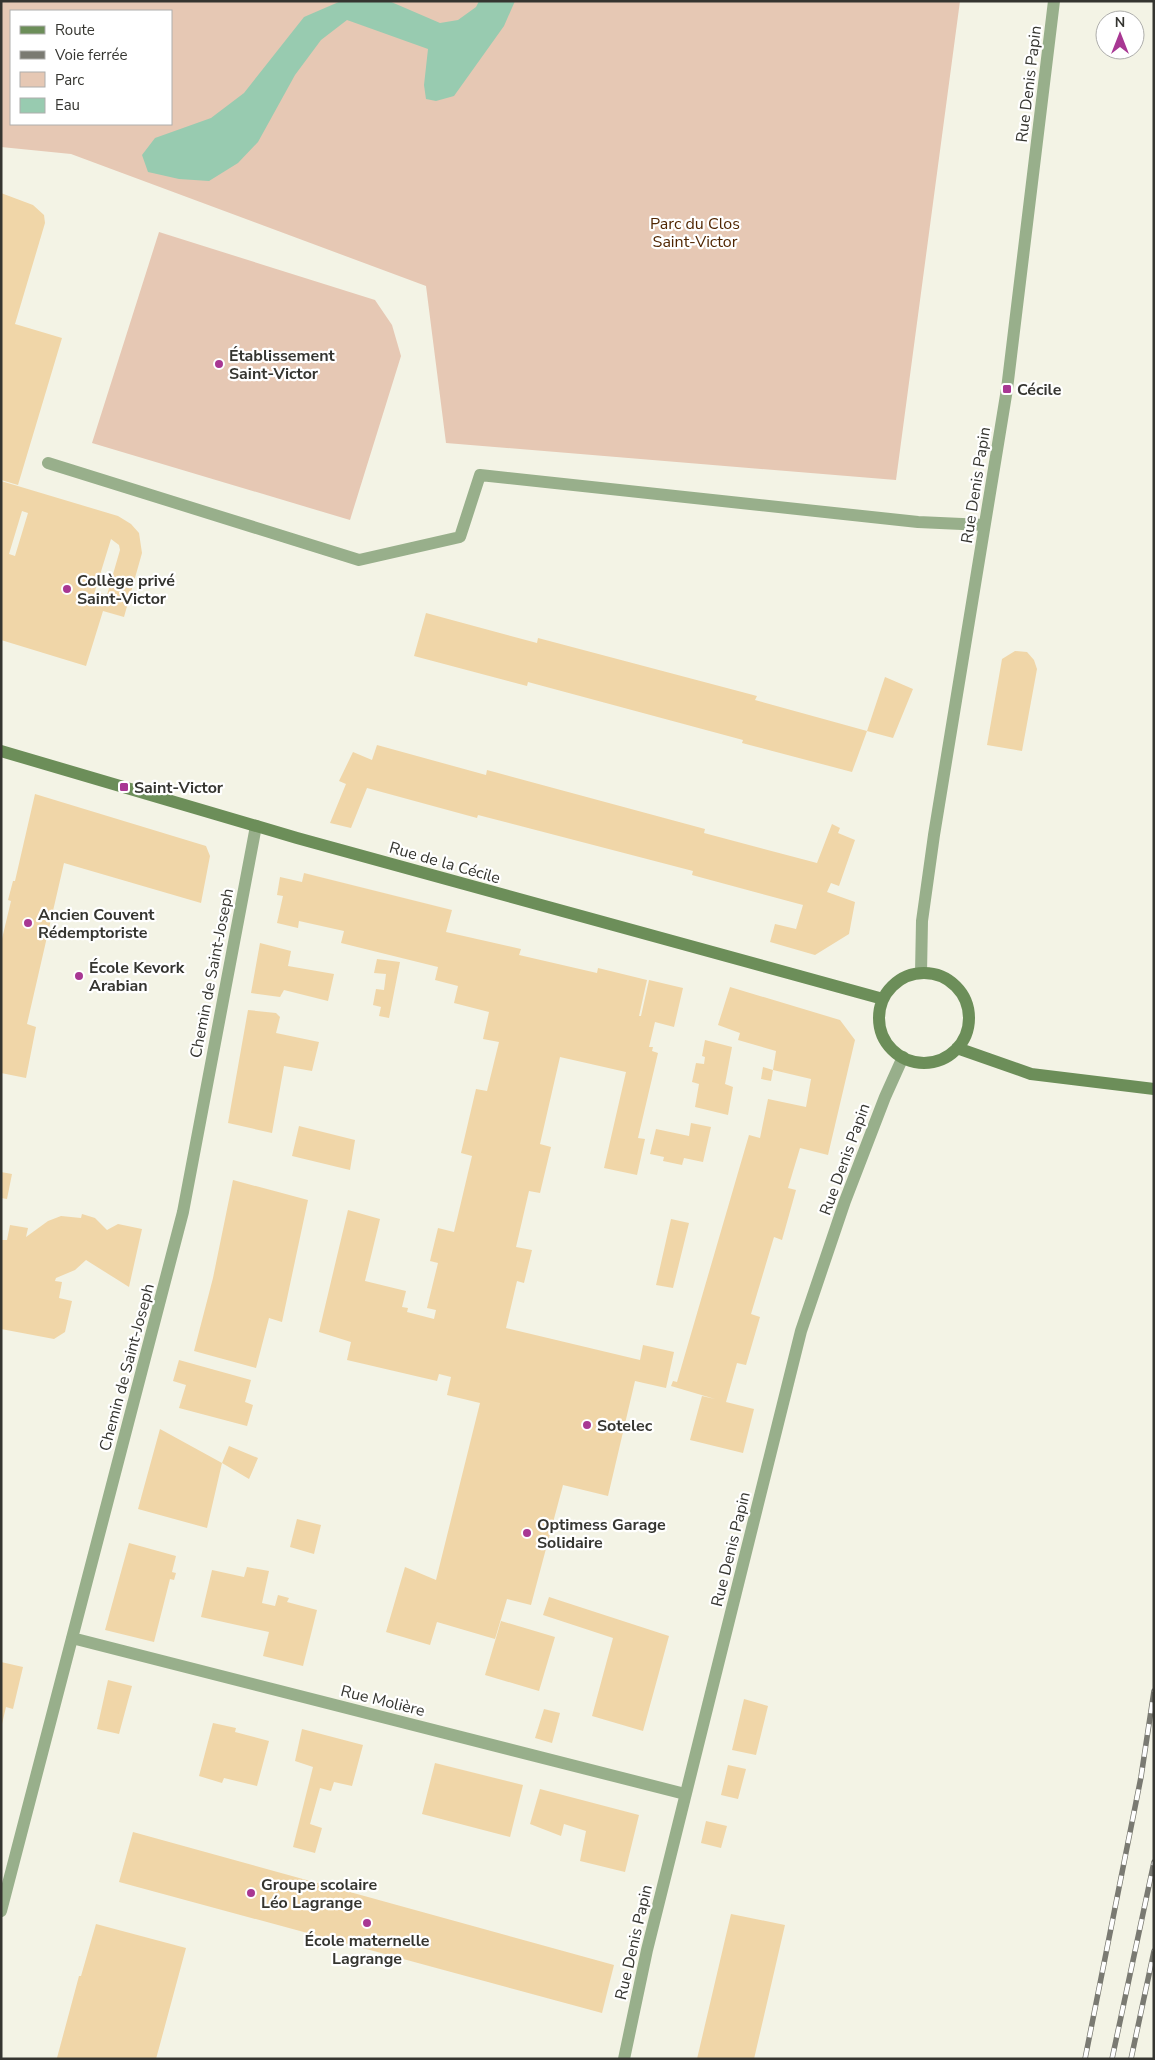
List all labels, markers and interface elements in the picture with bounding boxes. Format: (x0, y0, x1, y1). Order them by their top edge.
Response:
legend (10, 10, 172, 125)
north arrow (1095, 10, 1145, 60)
text: N (1115, 13, 1125, 32)
text: Route (55, 20, 95, 40)
street label: Rue Denis Papin (1011, 24, 1047, 144)
text: Voie ferrée (54, 45, 127, 65)
text: Parc (55, 70, 84, 90)
text: Eau (55, 95, 80, 115)
park label: Parc du Clos Saint-Victor (650, 213, 740, 253)
place label: Établissement Saint-Victor (229, 345, 336, 385)
marker: Établissement Saint-Victor (213, 358, 225, 370)
place label: Cécile (1017, 379, 1062, 401)
marker: Cécile (1001, 383, 1013, 395)
street label: Rue Denis Papin (956, 425, 996, 545)
place label: Collège privé Saint-Victor (77, 570, 175, 610)
marker: Collège privé Saint-Victor (61, 583, 73, 595)
place label: Saint-Victor (134, 777, 224, 799)
marker: Saint-Victor (118, 781, 130, 793)
street label: Rue de la Cécile (387, 837, 503, 889)
street label: Chemin de Saint-Joseph (185, 886, 239, 1060)
place label: Ancien Couvent Rédemptoriste (38, 904, 155, 944)
marker: Ancien Couvent Rédemptoriste (22, 917, 34, 929)
place label: École Kevork Arabian (89, 957, 185, 997)
marker: École Kevork Arabian (73, 970, 85, 982)
street label: Rue Denis Papin (814, 1100, 875, 1218)
street label: Chemin de Saint-Joseph (94, 1281, 160, 1453)
place label: Sotelec (597, 1415, 653, 1437)
marker: Sotelec (581, 1419, 593, 1431)
street label: Rue Denis Papin (706, 1490, 756, 1609)
place label: Optimess Garage Solidaire (537, 1514, 666, 1554)
marker: Optimess Garage Solidaire (521, 1527, 533, 1539)
street label: Rue Molière (338, 1680, 427, 1722)
place label: Groupe scolaire Léo Lagrange (261, 1874, 377, 1914)
street label: Rue Denis Papin (610, 1882, 658, 2002)
marker: Groupe scolaire Léo Lagrange (245, 1887, 257, 1899)
marker: École maternelle Lagrange (361, 1917, 373, 1929)
place label: École maternelle Lagrange (305, 1930, 430, 1970)

